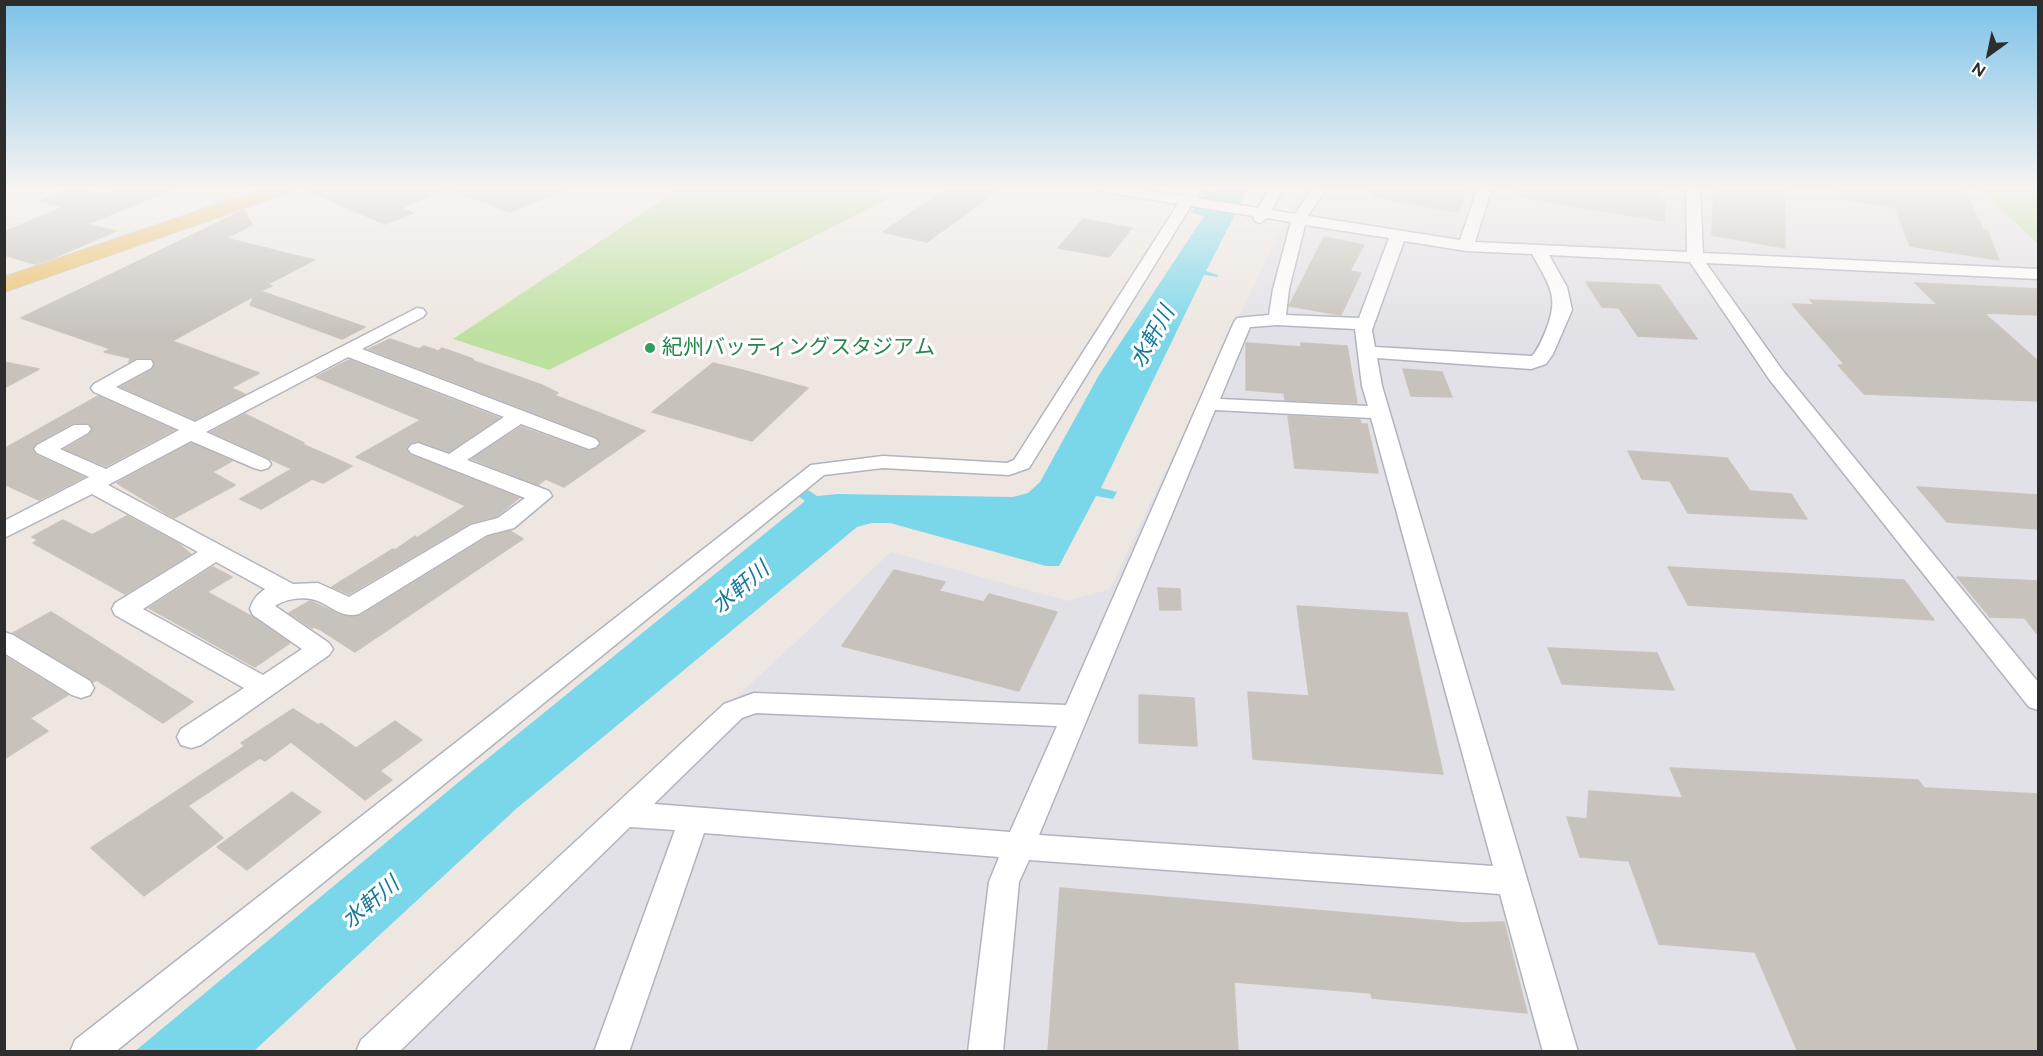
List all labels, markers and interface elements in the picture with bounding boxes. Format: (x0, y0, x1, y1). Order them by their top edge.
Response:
north arrow (1959, 24, 2019, 84)
text: N (1969, 58, 1989, 81)
water label: 水軒川 (1125, 302, 1181, 372)
place label: 紀州バッティングスタジアム (662, 335, 935, 361)
marker: 紀州バッティングスタジアム (643, 341, 657, 355)
water label: 水軒川 (707, 557, 775, 619)
water label: 水軒川 (337, 872, 405, 934)

